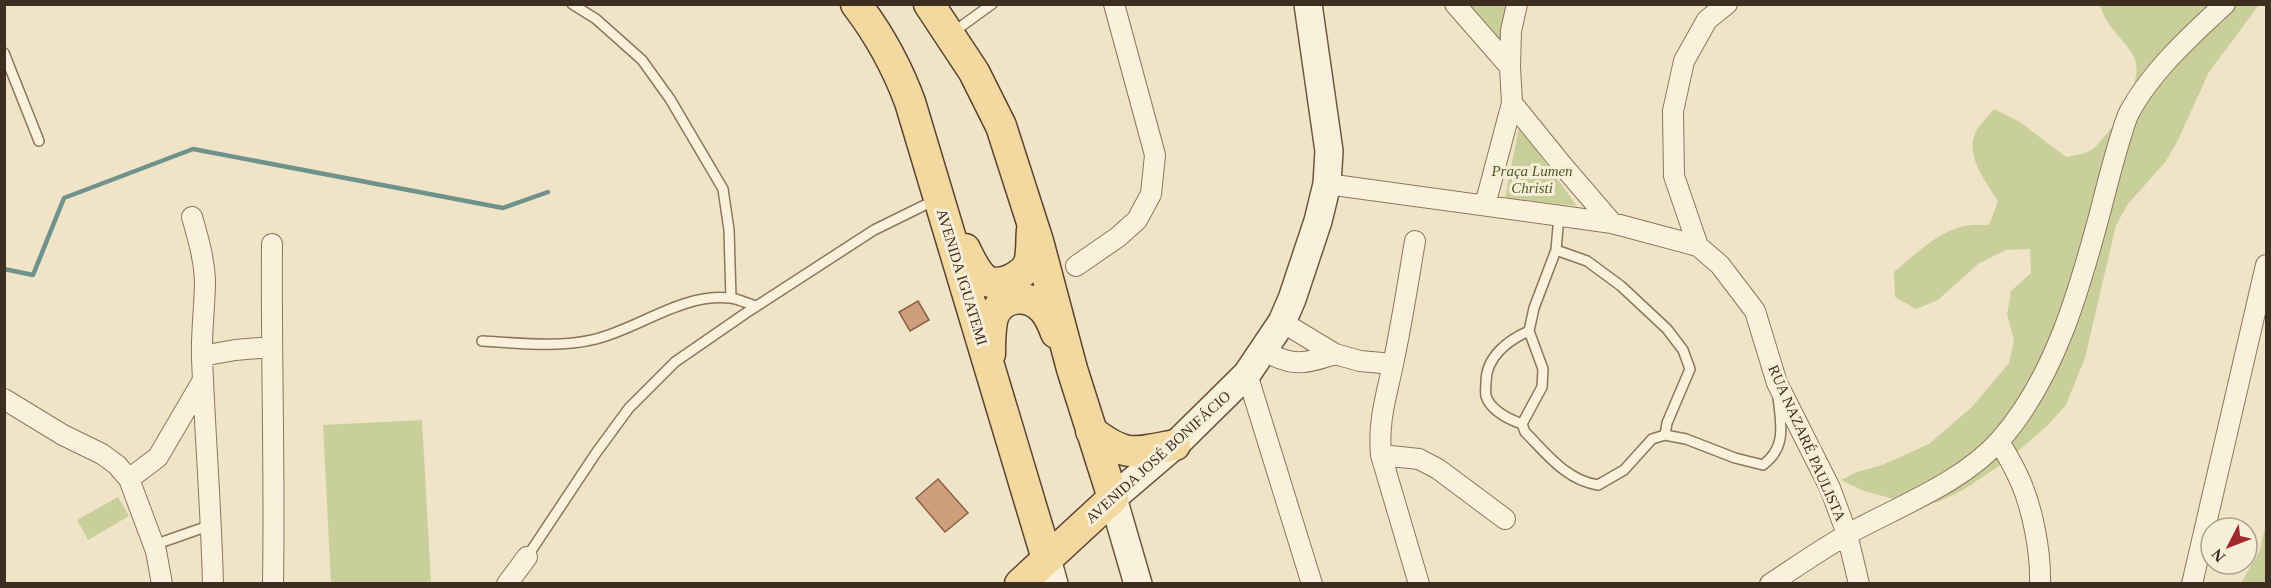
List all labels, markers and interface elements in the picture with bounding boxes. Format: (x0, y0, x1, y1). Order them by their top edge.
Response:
park label: Praça Lumen Christi (1490, 163, 1573, 196)
street label: AVENIDA IGUATEMI (934, 207, 990, 347)
street label: RUA NAZARÉ PAULISTA (1765, 363, 1849, 524)
street label: AVENIDA JOSÉ BONIFÁCIO (1082, 388, 1234, 526)
north arrow (2199, 516, 2259, 576)
text: N (2208, 545, 2228, 566)

